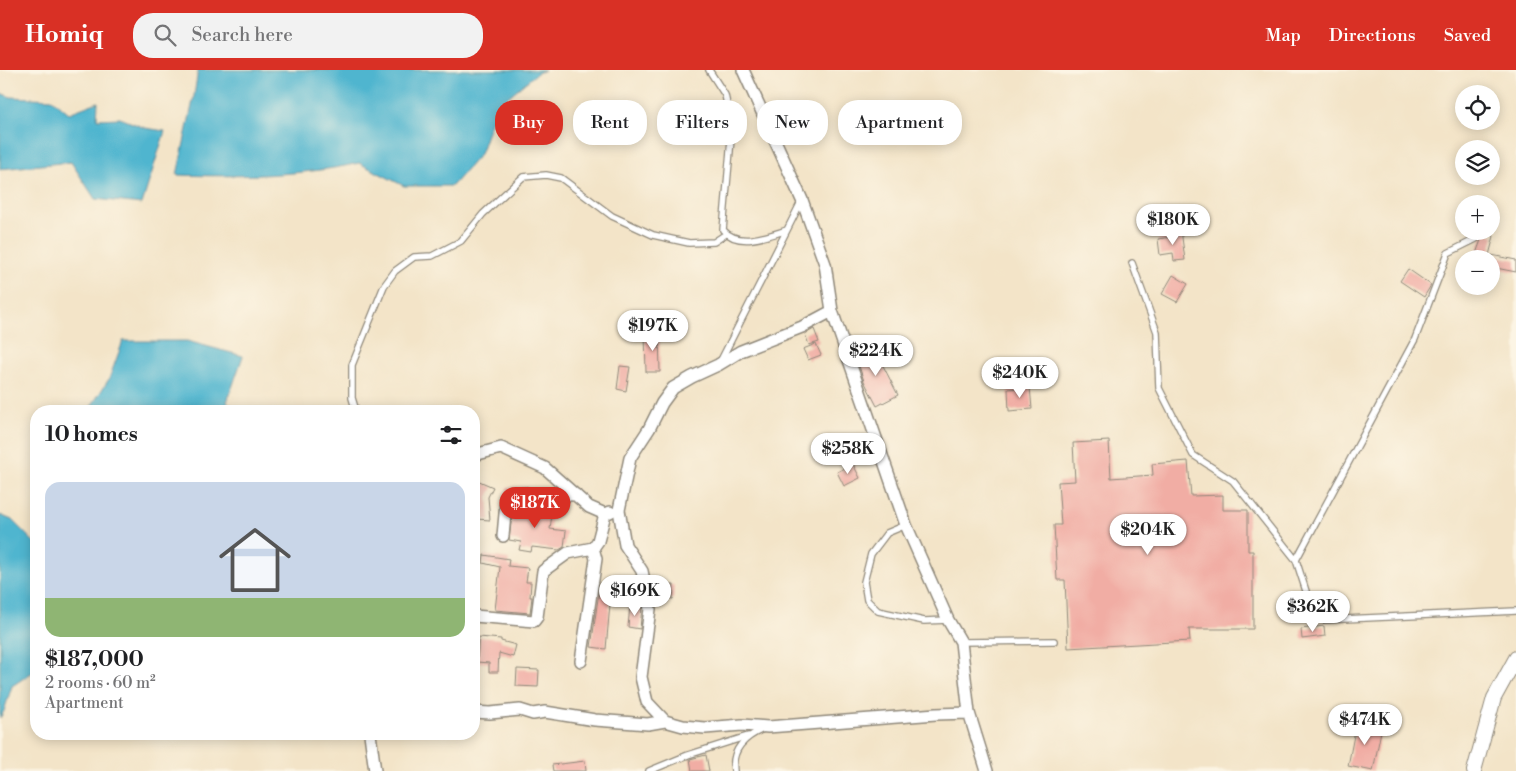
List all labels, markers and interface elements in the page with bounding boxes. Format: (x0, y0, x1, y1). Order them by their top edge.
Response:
search box (133, 13, 483, 58)
text: Homiq (25, 20, 103, 50)
icon: search (151, 21, 179, 49)
text: Search here (191, 23, 293, 47)
text: Map (1265, 24, 1301, 47)
text: Directions (1329, 24, 1416, 47)
text: Saved (1444, 24, 1491, 47)
map controls (1455, 85, 1500, 295)
button: locate (1455, 85, 1500, 130)
chip: Buy (495, 100, 563, 145)
chip: Rent (573, 100, 647, 145)
chip: Filters (657, 100, 747, 145)
chip: New (757, 100, 828, 145)
chip: Apartment (838, 100, 962, 145)
button: layers (1455, 140, 1500, 185)
button: + (1455, 195, 1500, 240)
pin: $180K (1138, 204, 1208, 246)
text: $180K (1147, 210, 1199, 230)
button: − (1455, 250, 1500, 295)
pin: $197K (618, 310, 688, 352)
text: $197K (628, 316, 678, 336)
pin: $224K (841, 334, 911, 377)
text: $224K (849, 341, 903, 361)
pin: $240K (985, 356, 1055, 399)
text: $240K (993, 363, 1047, 383)
icon: filters (437, 421, 465, 449)
text: 10 homes (45, 422, 138, 448)
pin: $258K (813, 432, 883, 475)
text: $258K (822, 439, 874, 459)
pin: $187K (500, 486, 570, 529)
text: $187K (510, 493, 560, 513)
pin: $204K (1113, 514, 1183, 556)
icon: home (210, 515, 300, 605)
text: $204K (1121, 520, 1175, 540)
pin: $169K (600, 574, 670, 617)
text: $169K (610, 581, 660, 601)
pin: $362K (1278, 590, 1348, 633)
text: $362K (1287, 597, 1339, 617)
text: $187,000 (45, 647, 144, 673)
text: 2 rooms · 60 m² (45, 673, 156, 693)
text: Apartment (45, 693, 124, 713)
pin: $474K (1330, 704, 1400, 746)
text: $474K (1339, 710, 1391, 730)

